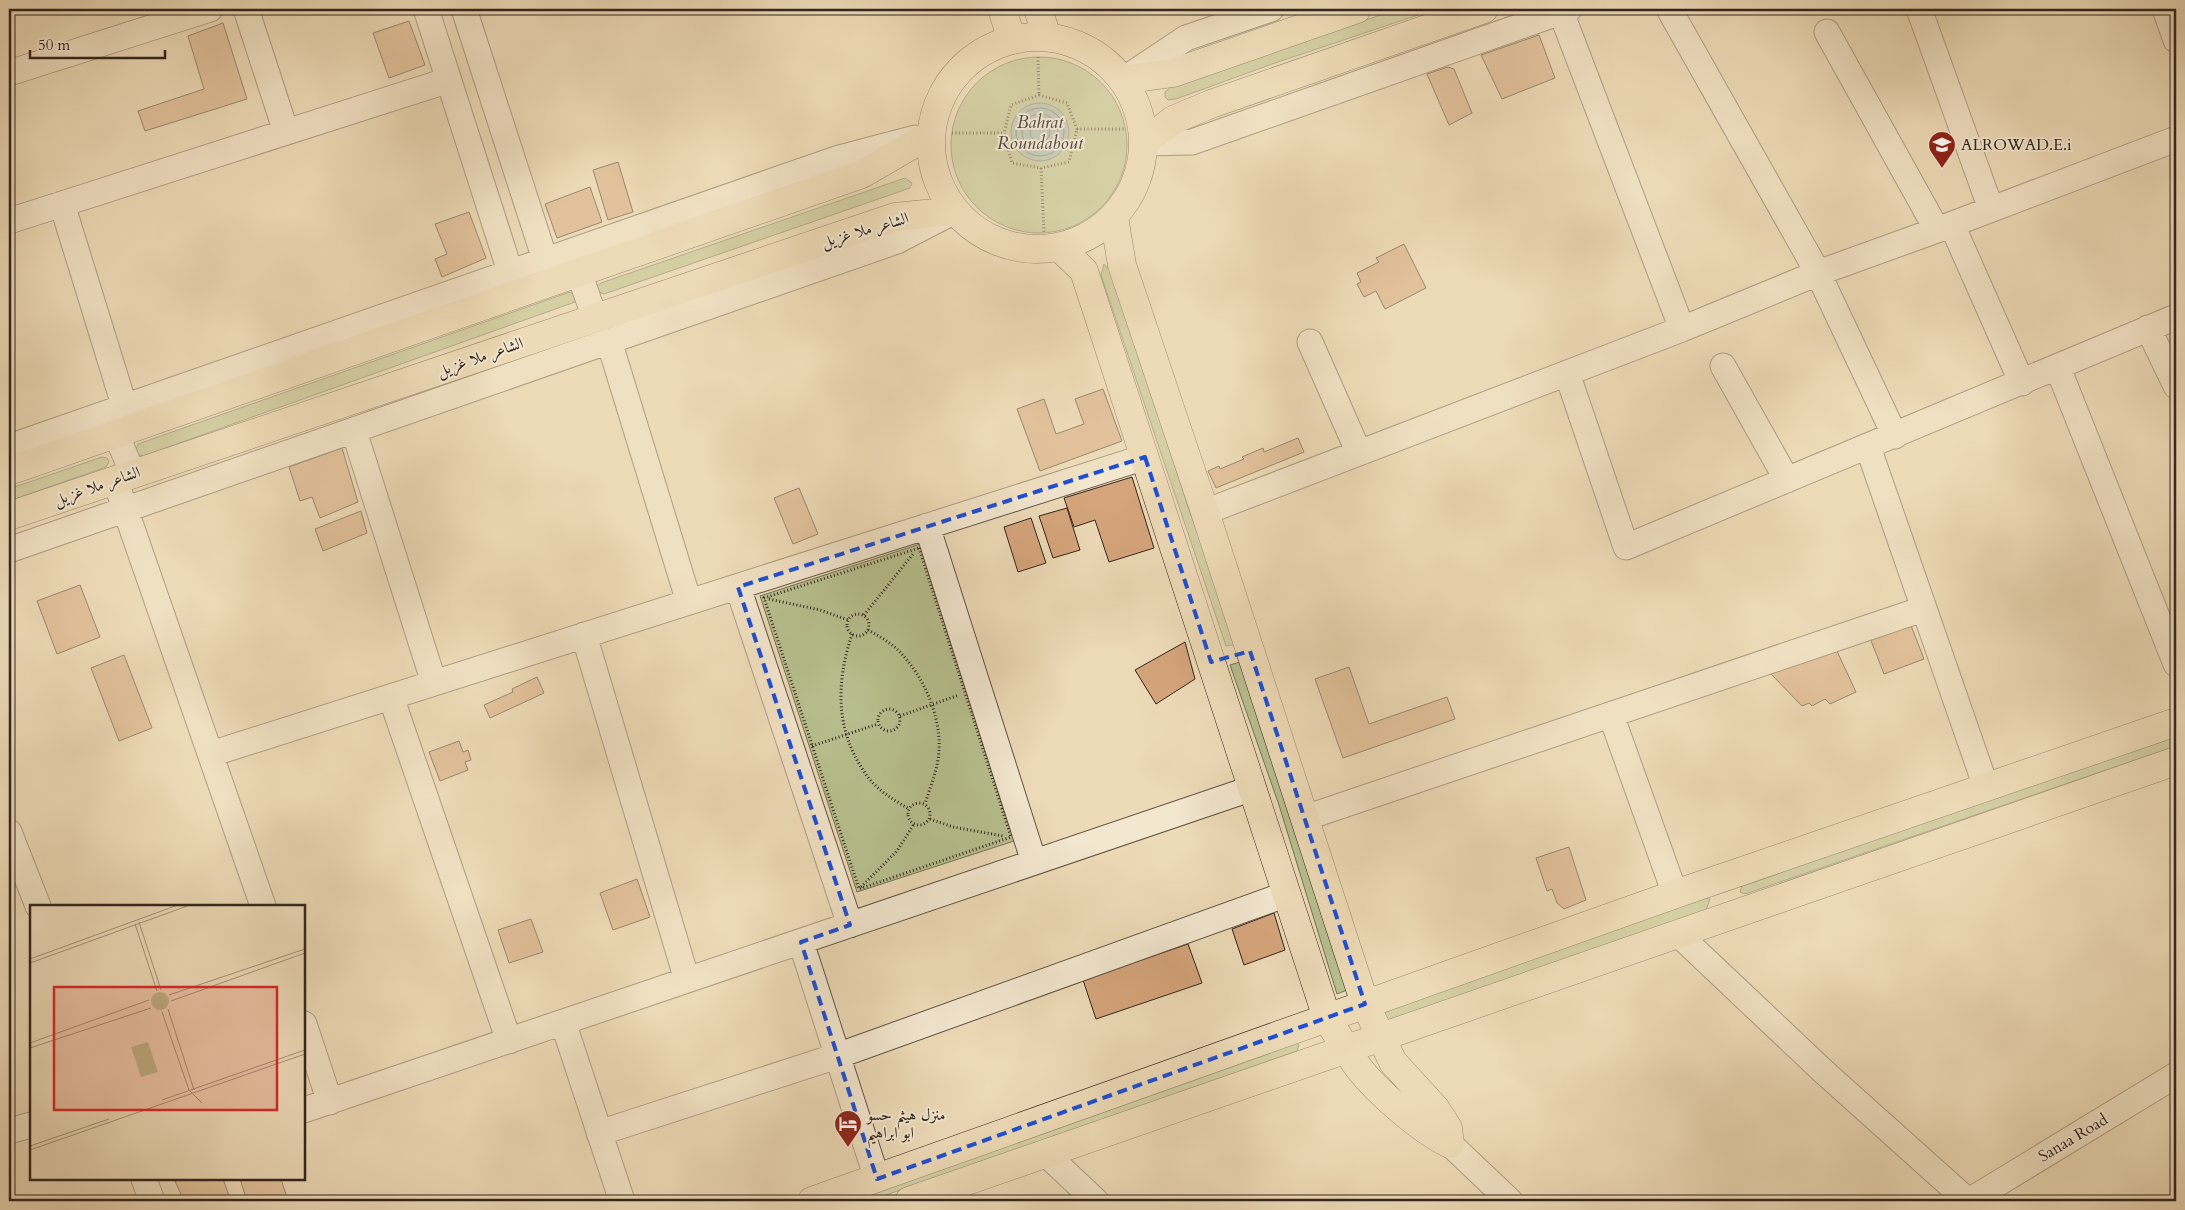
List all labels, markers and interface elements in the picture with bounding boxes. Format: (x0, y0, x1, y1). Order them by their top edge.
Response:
scale bar (30, 28, 165, 60)
text: 50 m (38, 35, 70, 55)
water label: Bahrat Roundabout (997, 110, 1084, 156)
school or university icon: ALROWAD.E.i (1927, 130, 1957, 169)
place label: ALROWAD.E.i (1961, 134, 2072, 156)
street label: الشاعر ملا غزيل (819, 207, 911, 253)
street label: الشاعر ملا غزيل (434, 332, 526, 382)
street label: الشاعر ملا غزيل (51, 461, 143, 511)
inset map (30, 905, 305, 1180)
place label: منزل هيثم حسو ابو ابراهيم (865, 1104, 945, 1149)
street label: Sanaa Road (2034, 1108, 2112, 1167)
hotel icon: منزل هيثم حسو ابو ابراهيم (833, 1109, 863, 1148)

